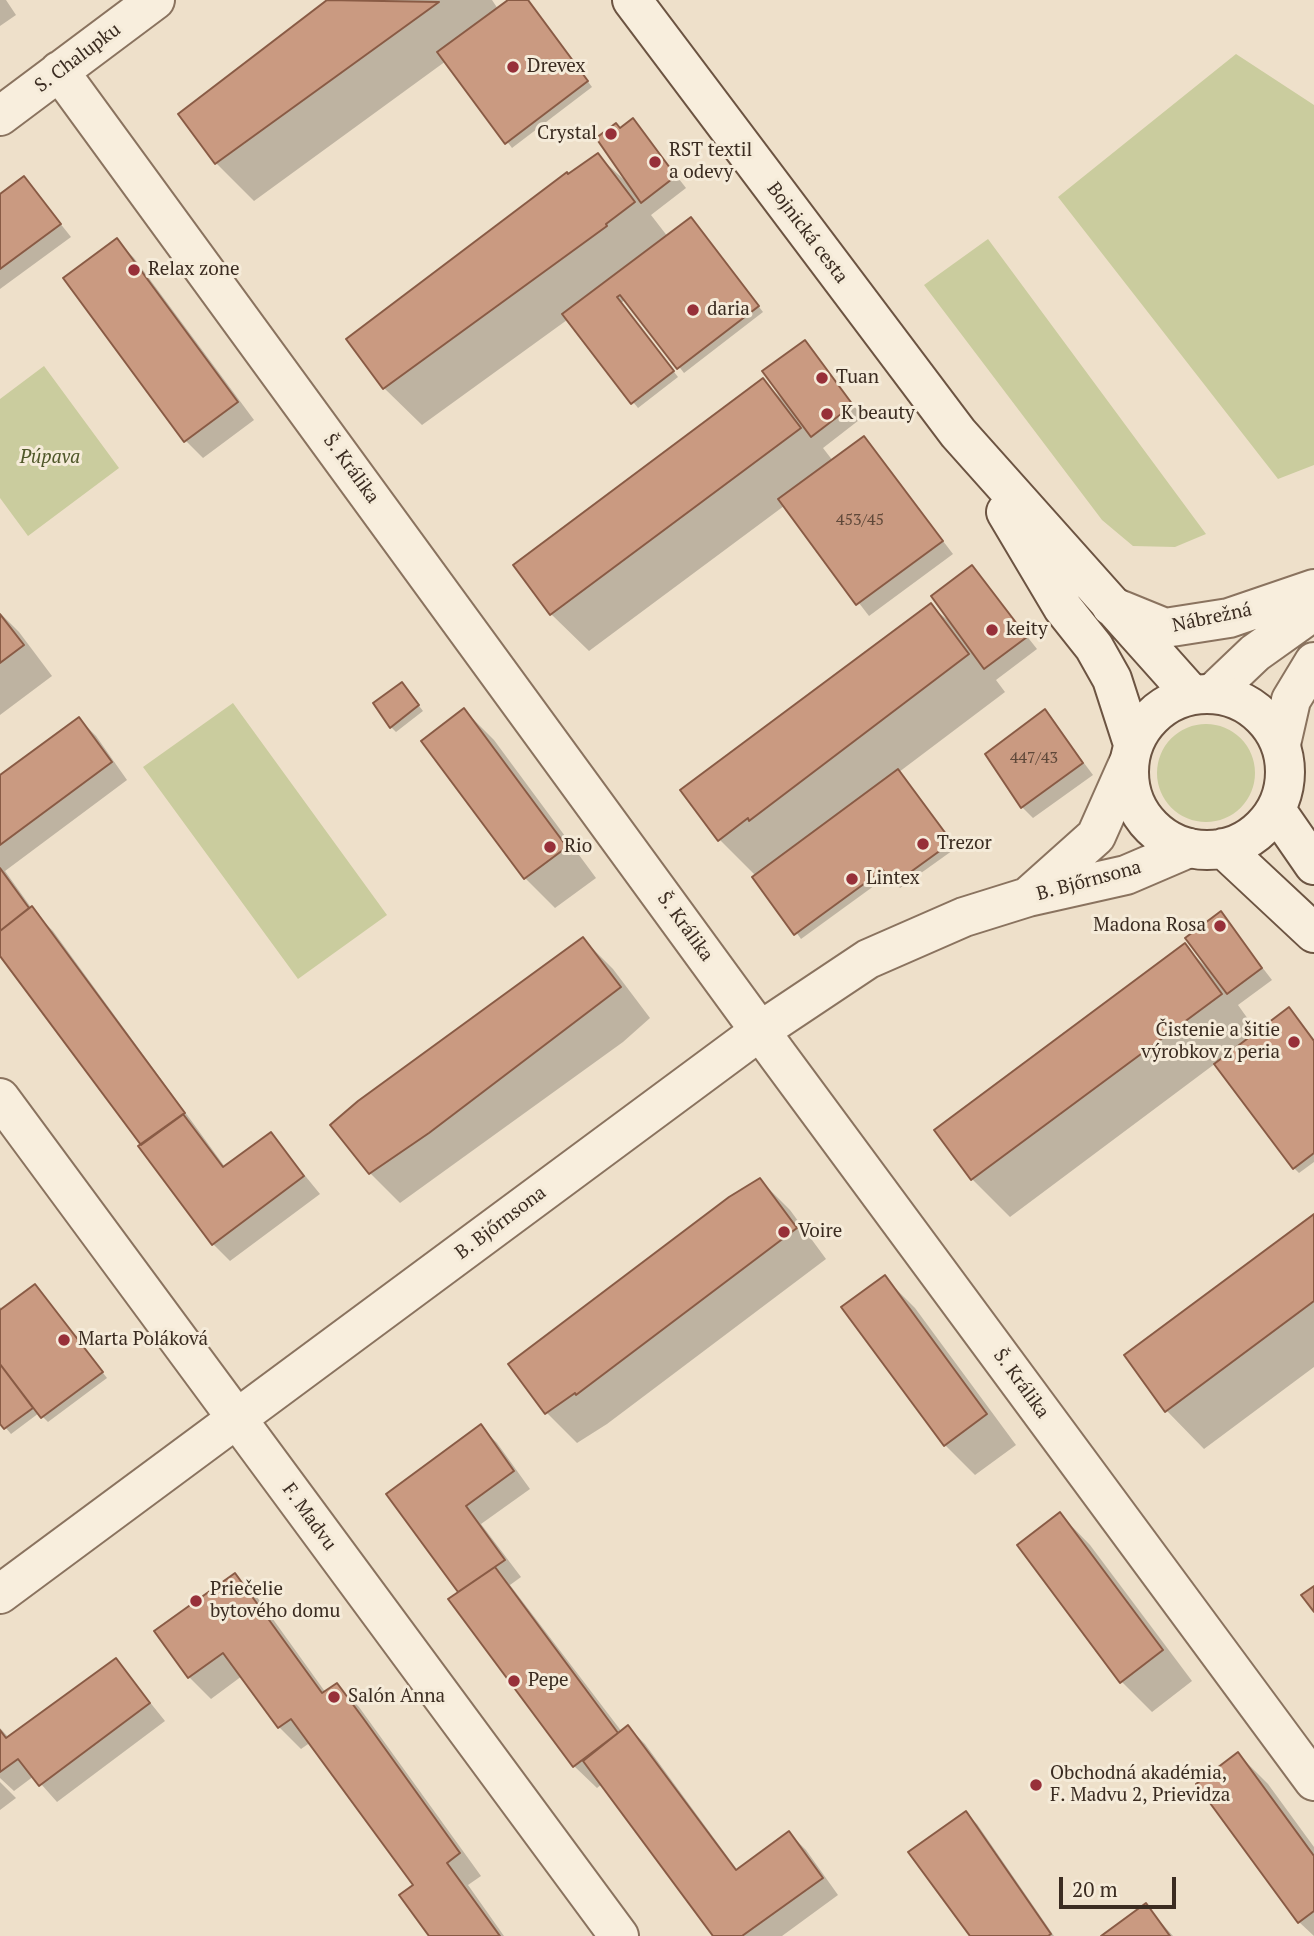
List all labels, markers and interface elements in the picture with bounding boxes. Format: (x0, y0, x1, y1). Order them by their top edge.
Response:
street label: S. Chalupku (31, 18, 125, 98)
place label: Drevex (527, 56, 585, 78)
marker: Drevex (505, 59, 521, 75)
place label: Crystal (537, 123, 597, 145)
marker: Crystal (603, 126, 619, 142)
place label: RST textil a odevy (669, 140, 752, 184)
marker: RST textil a odevy (647, 154, 663, 170)
street label: Bojnická cesta (762, 178, 852, 288)
place label: Relax zone (148, 259, 239, 281)
marker: Relax zone (126, 262, 142, 278)
place label: daria (707, 299, 750, 321)
marker: daria (685, 302, 701, 318)
place label: Tuan (836, 367, 879, 389)
marker: Tuan (814, 370, 830, 386)
place label: K beauty (841, 403, 915, 425)
marker: K beauty (819, 406, 835, 422)
street label: Š. Králika (318, 430, 384, 508)
park label: Púpava (20, 447, 80, 469)
house number: 453/45 (836, 510, 884, 530)
street label: Nábrežná (1170, 598, 1254, 638)
place label: keity (1006, 619, 1047, 641)
marker: keity (984, 622, 1000, 638)
house number: 447/43 (1010, 748, 1058, 768)
place label: Trezor (937, 833, 992, 855)
place label: Rio (564, 836, 592, 858)
marker: Trezor (915, 836, 931, 852)
marker: Rio (542, 839, 558, 855)
street label: B. Bjőrnsona (1034, 856, 1144, 906)
place label: Lintex (866, 868, 920, 890)
marker: Lintex (844, 871, 860, 887)
street label: Š. Králika (652, 888, 718, 966)
place label: Madona Rosa (1093, 915, 1206, 937)
marker: Madona Rosa (1212, 918, 1228, 934)
place label: Čistenie a šitie výrobkov z peria (1141, 1020, 1280, 1064)
marker: Čistenie a šitie výrobkov z peria (1286, 1034, 1302, 1050)
street label: B. Bjőrnsona (451, 1182, 551, 1264)
place label: Voire (798, 1221, 842, 1243)
marker: Voire (776, 1224, 792, 1240)
place label: Marta Poláková (78, 1329, 208, 1351)
marker: Marta Poláková (56, 1332, 72, 1348)
street label: Š. Králika (988, 1345, 1054, 1423)
street label: F. Madvu (277, 1479, 341, 1555)
place label: Priečelie bytového domu (210, 1579, 340, 1623)
marker: Priečelie bytového domu (188, 1593, 204, 1609)
place label: Pepe (528, 1670, 569, 1692)
marker: Pepe (506, 1673, 522, 1689)
place label: Salón Anna (348, 1686, 445, 1708)
marker: Salón Anna (326, 1689, 342, 1705)
place label: Obchodná akadémia, F. Madvu 2, Prievidza (1050, 1763, 1230, 1807)
marker: Obchodná akadémia, F. Madvu 2, Prievidza (1028, 1777, 1044, 1793)
scale bar (1062, 1862, 1179, 1906)
text: 20 m (1072, 1875, 1118, 1903)

